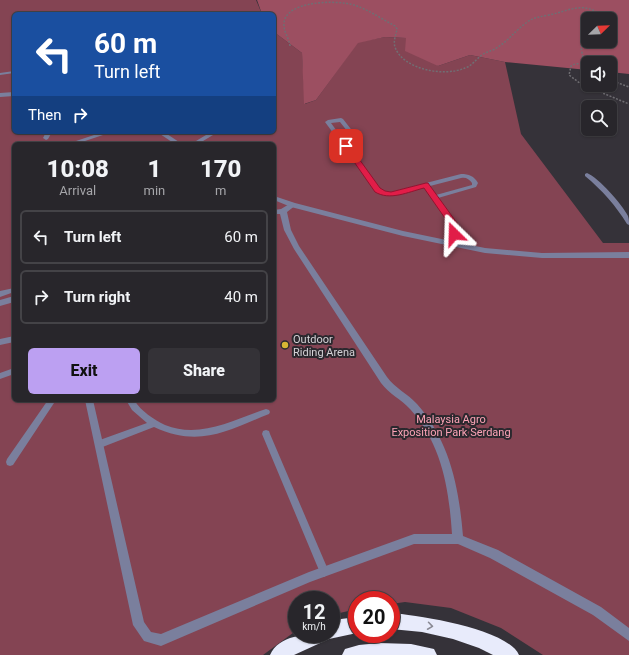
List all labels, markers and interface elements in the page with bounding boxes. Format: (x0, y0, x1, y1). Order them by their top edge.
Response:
north arrow (581, 12, 617, 48)
map controls (581, 12, 617, 136)
text: 60 m (94, 27, 157, 60)
icon: left (28, 28, 80, 80)
button: sound (581, 56, 617, 92)
text: Turn left (94, 61, 160, 82)
button: search (581, 100, 617, 136)
icon: right (69, 104, 91, 126)
text: Then (28, 106, 61, 124)
pin (329, 129, 363, 163)
icon: arrive (335, 135, 357, 157)
text: 10:08 (47, 155, 109, 183)
text: 1 (147, 155, 161, 183)
text: 170 (200, 155, 241, 183)
text: Arrival (59, 183, 96, 198)
text: min (144, 183, 165, 198)
text: m (215, 183, 226, 198)
position arrow (433, 213, 475, 255)
icon: left (30, 226, 52, 248)
text: Turn left (64, 228, 121, 246)
text: 60 m (224, 228, 258, 246)
icon: right (30, 286, 52, 308)
text: Turn right (64, 288, 130, 306)
text: 40 m (224, 288, 258, 306)
place label: Outdoor Riding Arena (293, 333, 355, 359)
marker: Outdoor Riding Arena (280, 340, 290, 350)
button: Exit (28, 348, 140, 394)
button: Share (148, 348, 260, 394)
park label: Malaysia Agro Exposition Park Serdang (391, 413, 511, 439)
speed limit sign: 20 (348, 591, 400, 643)
text: 12 (303, 600, 325, 624)
text: km/h (302, 621, 326, 632)
one-way arrow (427, 621, 433, 630)

